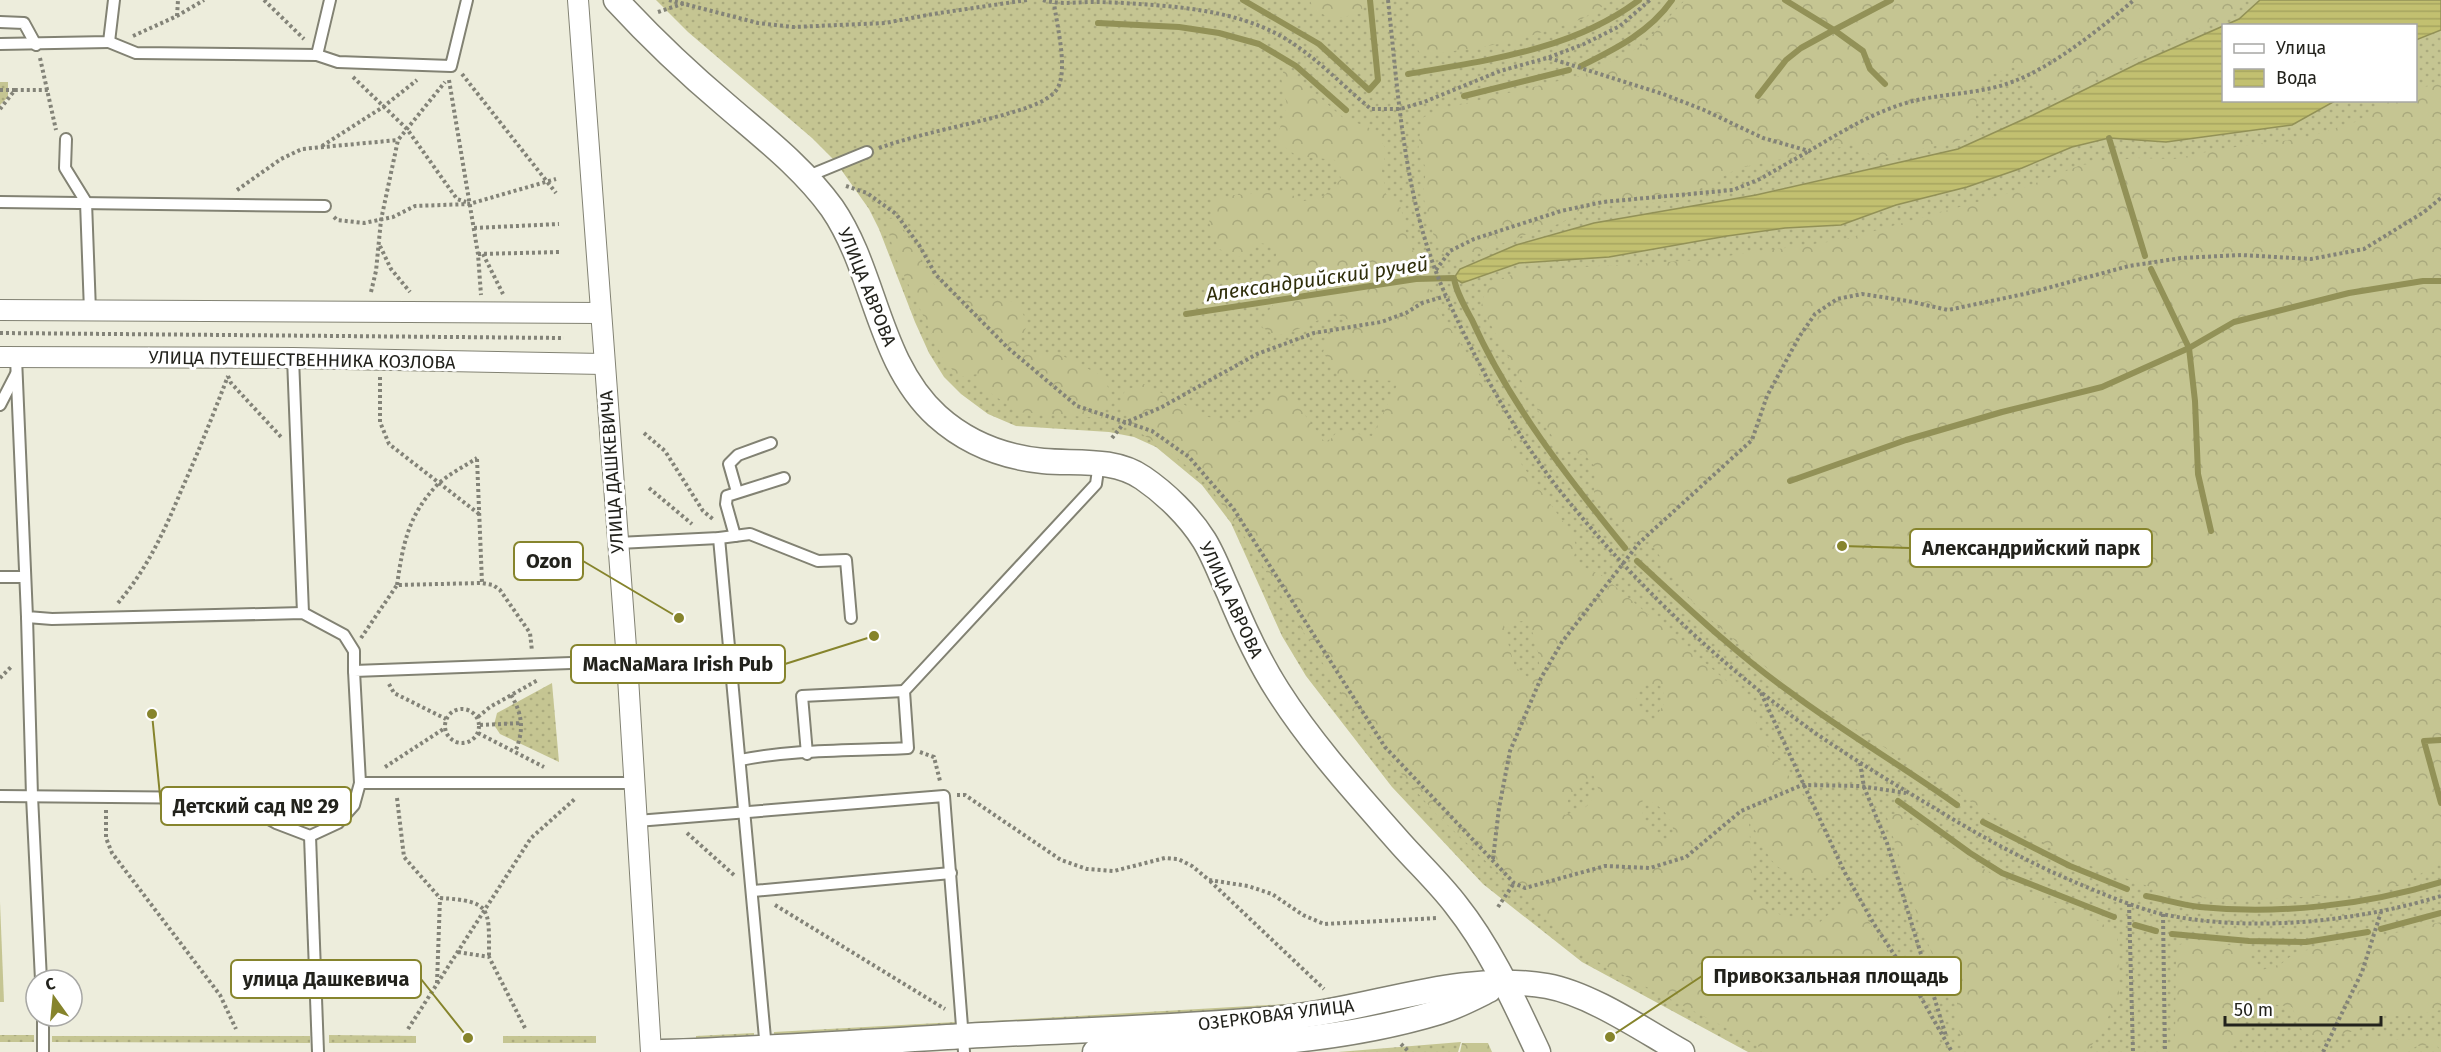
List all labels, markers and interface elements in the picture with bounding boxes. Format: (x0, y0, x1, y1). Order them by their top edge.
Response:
legend (2222, 24, 2417, 102)
text: Улица (2276, 37, 2326, 59)
text: Вода (2276, 67, 2317, 89)
street label: УЛИЦА АВРОВА (833, 225, 901, 350)
water label: Александрийский ручей (1203, 252, 1430, 307)
street label: УЛИЦА ПУТЕШЕСТВЕННИКА КОЗЛОВА (148, 346, 456, 374)
street label: УЛИЦА ДАШКЕВИЧА (595, 389, 629, 554)
callout: Александрийский парк (1910, 529, 2152, 567)
text: Александрийский парк (1921, 536, 2141, 560)
street label: УЛИЦА АВРОВА (1194, 538, 1268, 662)
callout: Ozon (514, 542, 583, 580)
text: Ozon (526, 549, 572, 573)
callout: MacNaMara Irish Pub (571, 645, 785, 683)
text: MacNaMara Irish Pub (583, 652, 773, 676)
callout: Детский сад № 29 (161, 787, 351, 825)
text: Детский сад № 29 (172, 794, 339, 818)
callout: Привокзальная площадь (1702, 957, 1961, 995)
callout: улица Дашкевича (231, 960, 421, 998)
text: Привокзальная площадь (1714, 964, 1949, 988)
text: улица Дашкевича (242, 967, 409, 991)
north arrow (24, 968, 84, 1028)
text: С (43, 973, 58, 994)
scale bar (2225, 989, 2381, 1027)
street label: ОЗЕРКОВАЯ УЛИЦА (1197, 994, 1356, 1035)
text: 50 m (2234, 999, 2273, 1021)

